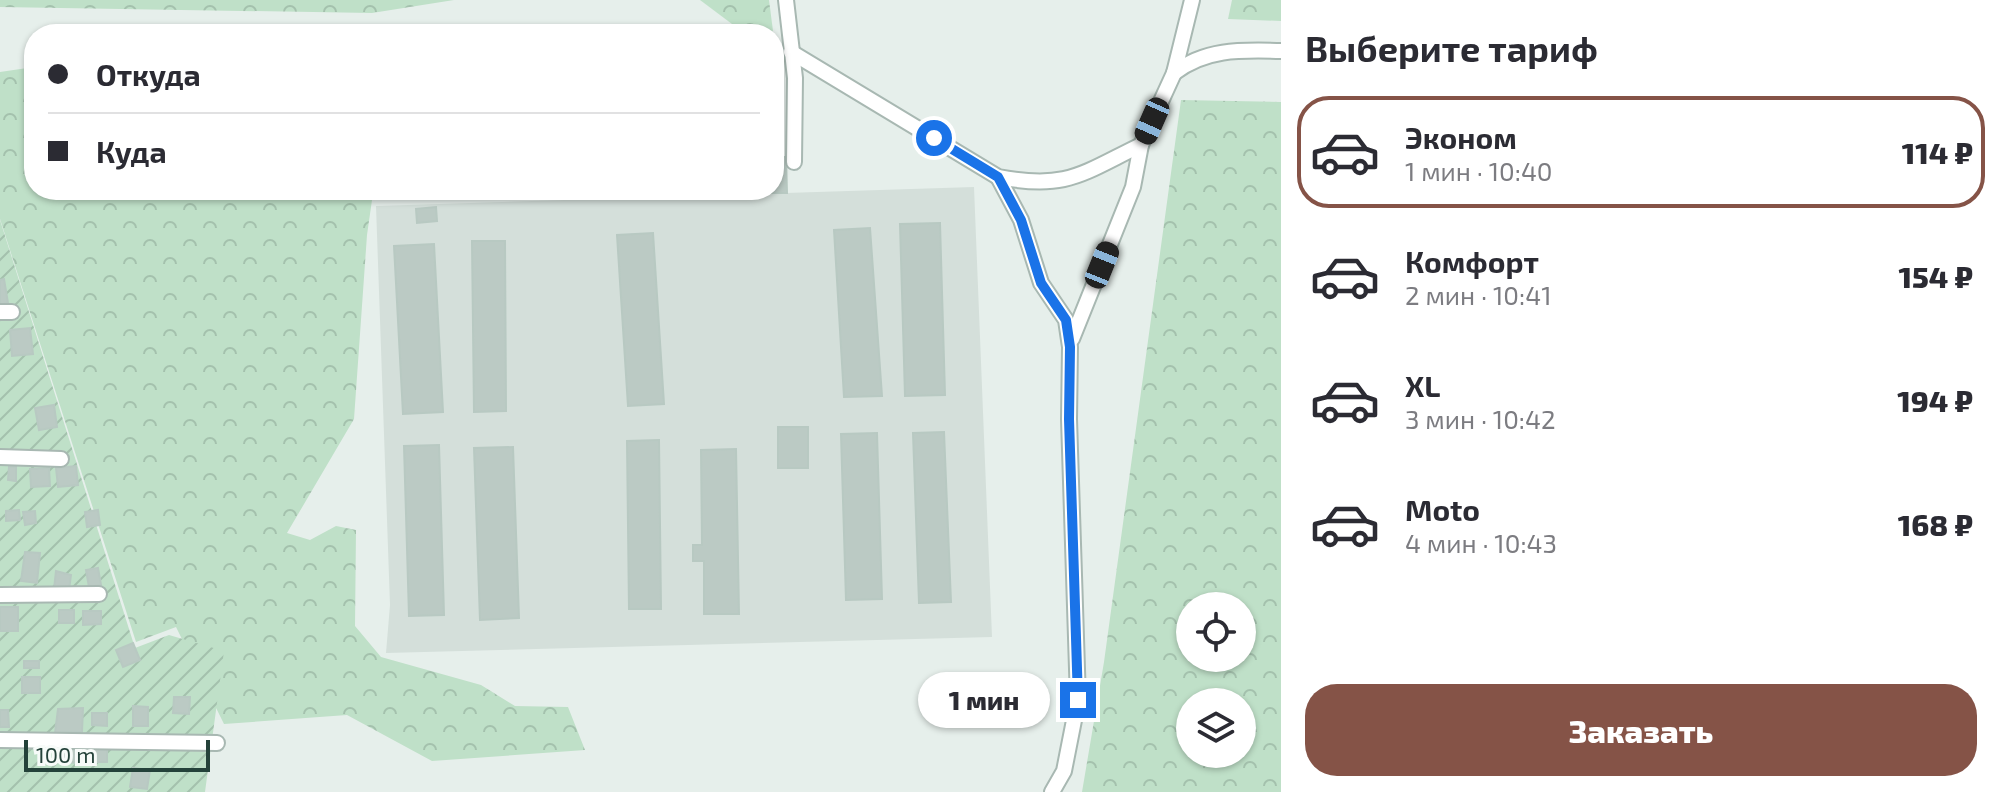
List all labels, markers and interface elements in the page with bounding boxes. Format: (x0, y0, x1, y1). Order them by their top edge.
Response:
text: Выберите тариф (1305, 26, 1598, 69)
text: Откуда (96, 56, 201, 92)
car (1131, 94, 1173, 148)
icon: car (1309, 116, 1381, 188)
text: Эконом (1405, 119, 1517, 155)
route start (916, 120, 952, 156)
text: Куда (96, 133, 167, 169)
text: 114 ₽ (1902, 134, 1973, 170)
text: 1 мин · 10:40 (1405, 155, 1553, 186)
car (1082, 238, 1122, 292)
icon: car (1309, 240, 1381, 312)
text: Комфорт (1405, 243, 1539, 279)
text: 154 ₽ (1898, 258, 1973, 294)
text: 2 мин · 10:41 (1405, 279, 1551, 310)
icon: car (1309, 364, 1381, 436)
text: XL (1405, 367, 1440, 403)
text: 194 ₽ (1897, 382, 1973, 418)
text: 3 мин · 10:42 (1405, 403, 1556, 434)
icon: car (1309, 488, 1381, 560)
text: Moto (1405, 491, 1480, 527)
text: 168 ₽ (1898, 506, 1973, 542)
text: 4 мин · 10:43 (1405, 527, 1557, 558)
map controls (1176, 592, 1256, 768)
button: locate (1176, 592, 1256, 672)
callout: 1 мин (918, 672, 1050, 728)
route end (1060, 682, 1096, 718)
text: 1 мин (949, 684, 1019, 715)
button: Заказать (1305, 684, 1977, 776)
button: layers (1176, 688, 1256, 768)
scale bar (24, 736, 210, 772)
text: 100 m (36, 741, 95, 767)

